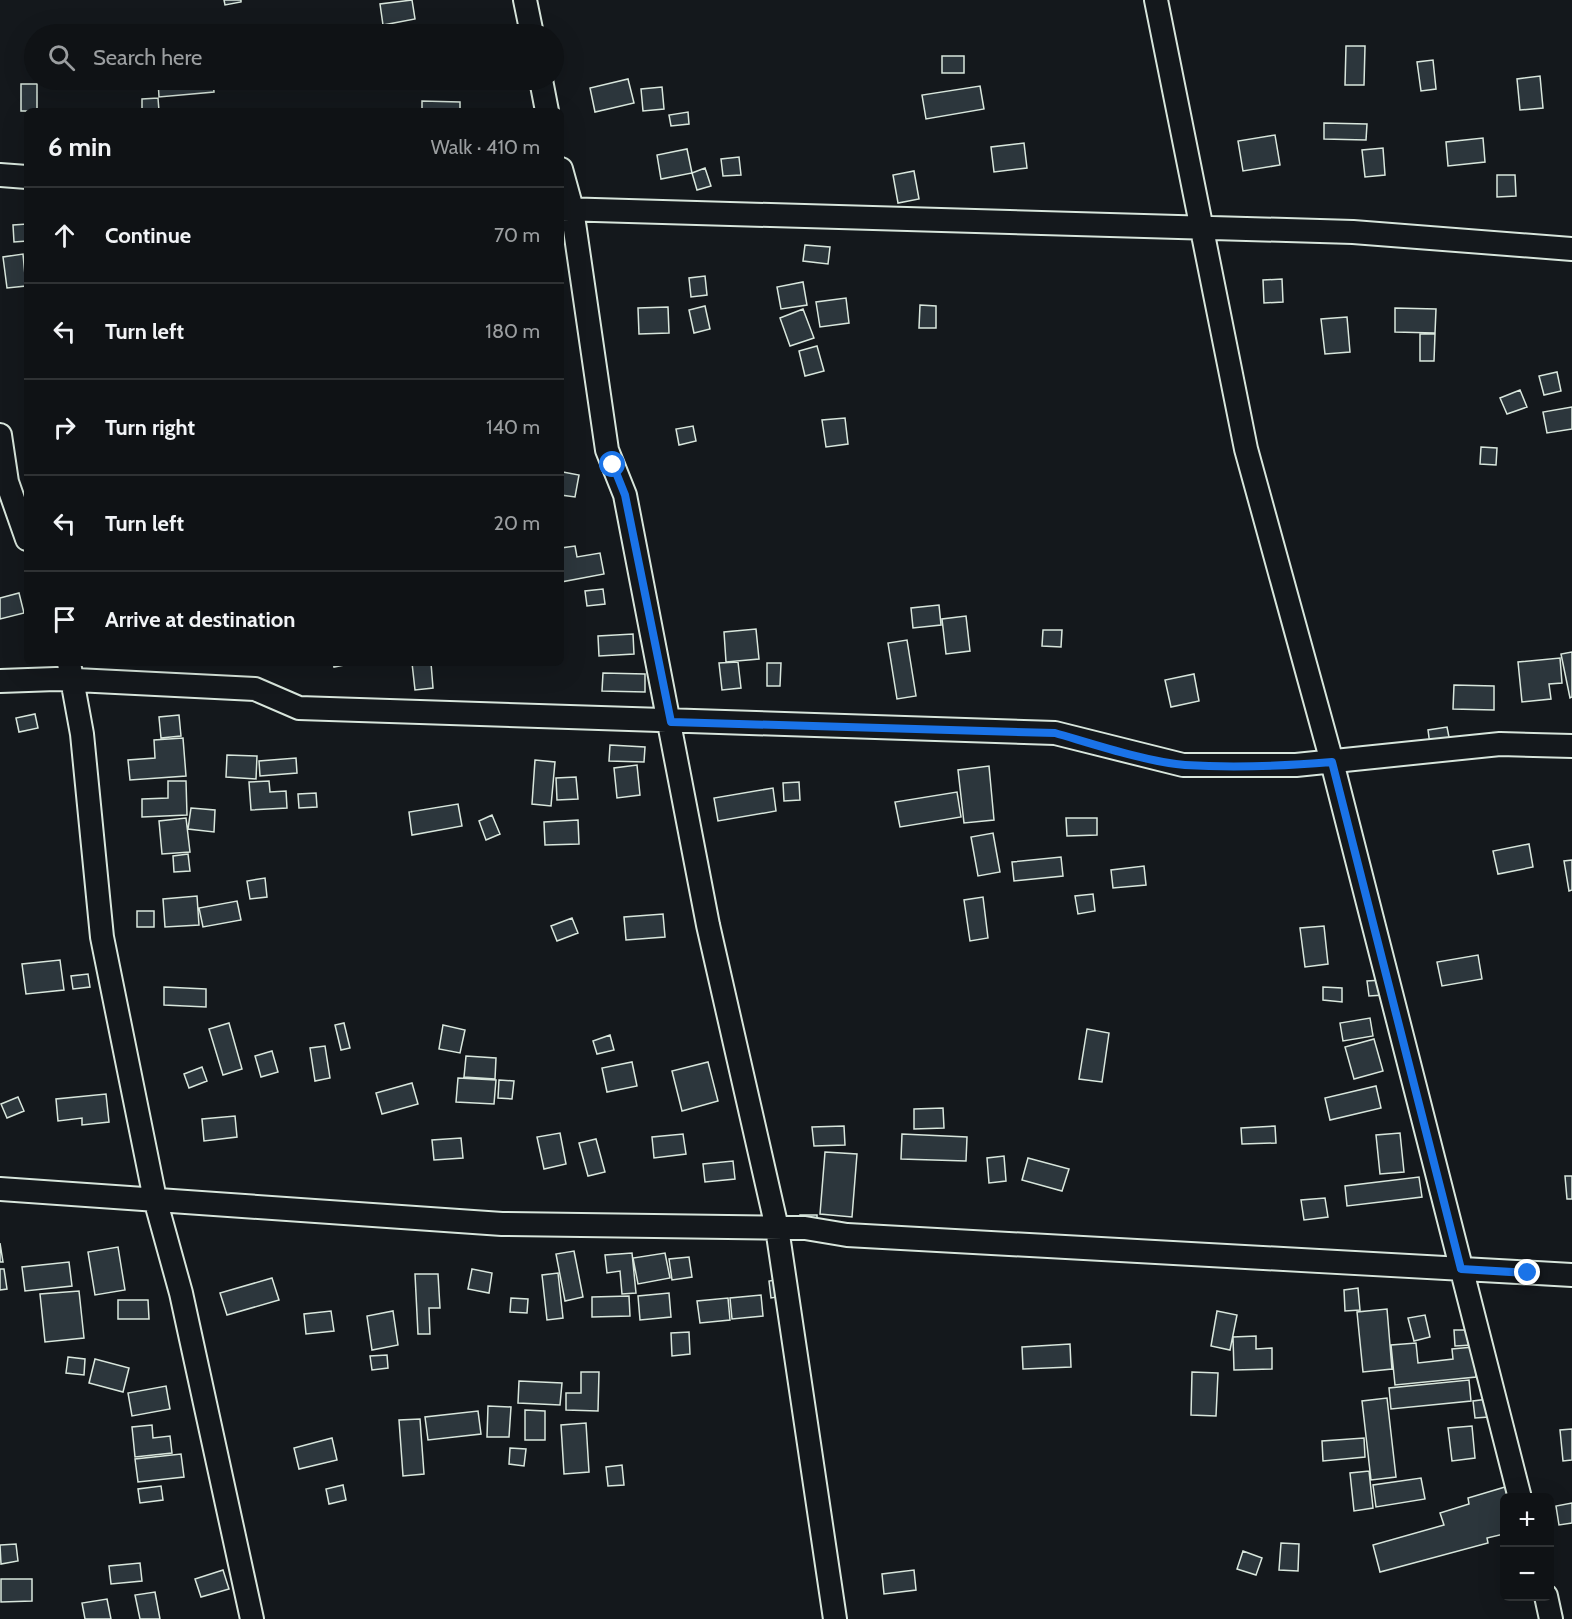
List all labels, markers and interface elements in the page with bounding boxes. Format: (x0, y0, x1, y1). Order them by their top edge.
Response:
search box (24, 24, 564, 90)
icon: search (45, 41, 78, 74)
text: Search here (93, 44, 202, 71)
text: 6 min (48, 131, 112, 163)
text: Walk · 410 m (431, 135, 540, 159)
icon: ahead (48, 219, 81, 252)
text: Continue (105, 222, 191, 249)
text: 70 m (494, 223, 540, 247)
icon: left (48, 315, 81, 348)
text: Turn left (105, 318, 184, 345)
text: 180 m (485, 319, 540, 343)
icon: right (48, 411, 81, 444)
text: Turn right (105, 414, 195, 441)
text: 140 m (486, 415, 540, 439)
route start (599, 451, 625, 477)
icon: left (48, 507, 81, 540)
text: Turn left (105, 510, 184, 537)
text: 20 m (494, 511, 540, 535)
icon: arrive (48, 603, 81, 636)
text: Arrive at destination (105, 606, 295, 633)
route end (1514, 1259, 1540, 1285)
map controls (1500, 1493, 1554, 1601)
button: + (1500, 1493, 1554, 1547)
button: − (1500, 1547, 1554, 1601)

